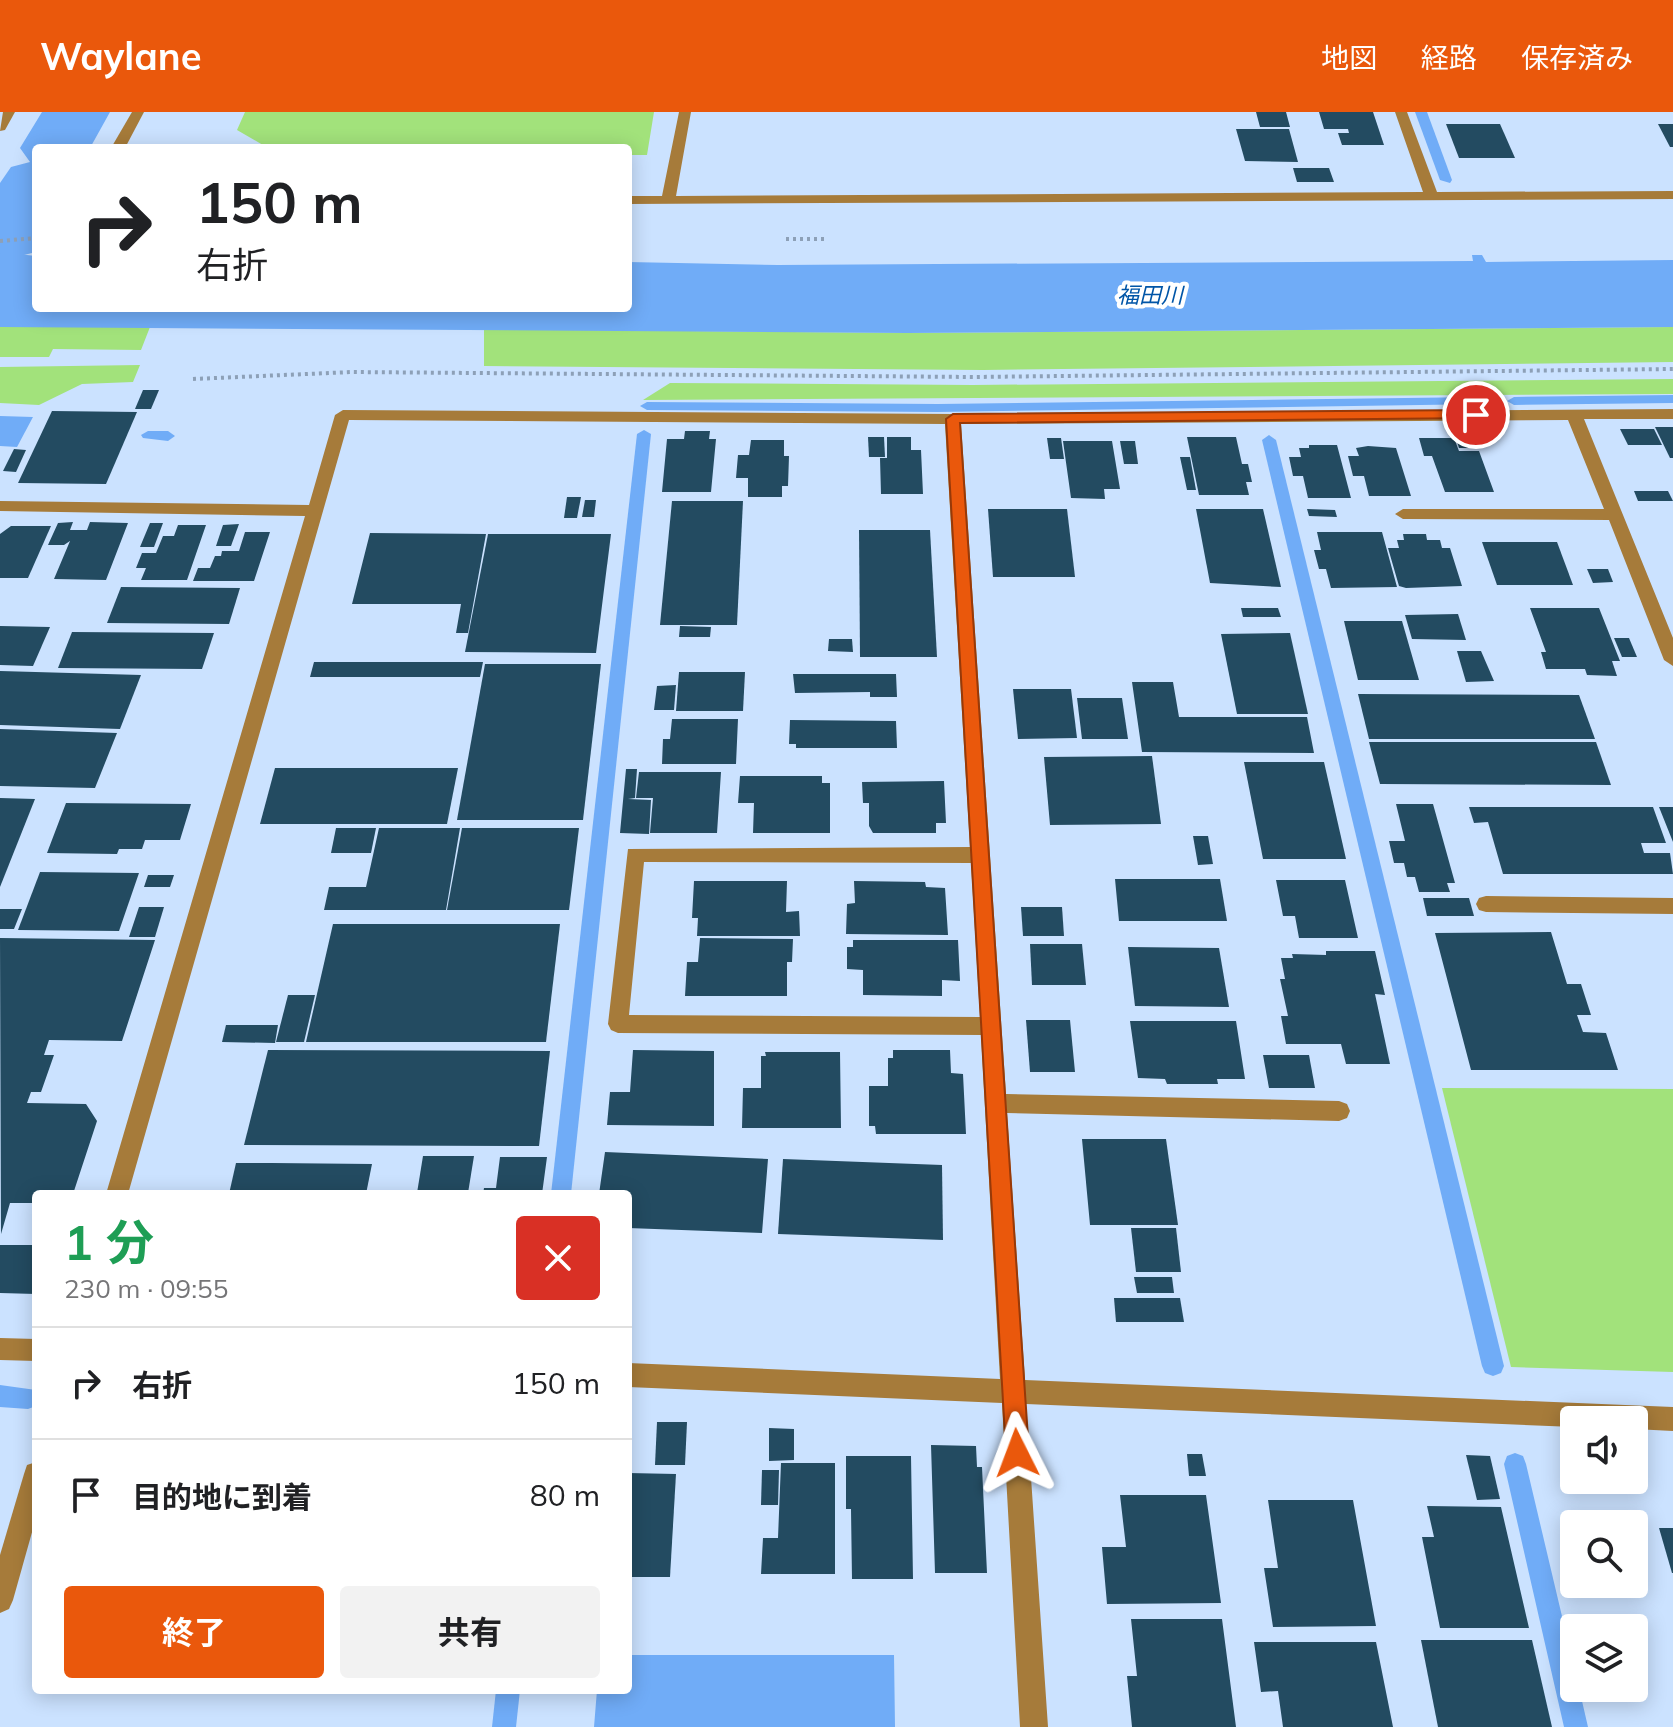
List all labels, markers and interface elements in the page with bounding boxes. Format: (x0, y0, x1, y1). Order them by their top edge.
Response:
text: Waylane (40, 32, 202, 80)
text: 地図 (1321, 40, 1377, 75)
text: 経路 (1421, 40, 1477, 75)
text: 保存済み (1521, 40, 1633, 75)
text: 150 m (196, 167, 363, 237)
icon: right (64, 176, 168, 280)
text: 右折 (196, 242, 268, 287)
water label: 福田川 (1117, 281, 1185, 309)
pin (1442, 381, 1510, 449)
icon: arrive (1454, 393, 1498, 437)
text: 1 分 (64, 1212, 154, 1272)
button: close (516, 1216, 600, 1300)
text: 230 m · 09:55 (64, 1272, 228, 1305)
icon: right (64, 1361, 108, 1405)
text: 150 m (512, 1364, 600, 1402)
text: 右折 (132, 1366, 192, 1404)
map controls (1560, 1406, 1648, 1702)
button: sound (1560, 1406, 1648, 1494)
position arrow (975, 1411, 1059, 1495)
icon: arrive (64, 1473, 108, 1517)
text: 80 m (530, 1476, 600, 1514)
text: 目的地に到着 (132, 1478, 312, 1516)
button: search (1560, 1510, 1648, 1598)
button: 終了 (64, 1586, 324, 1678)
button: 共有 (340, 1586, 600, 1678)
button: layers (1560, 1614, 1648, 1702)

